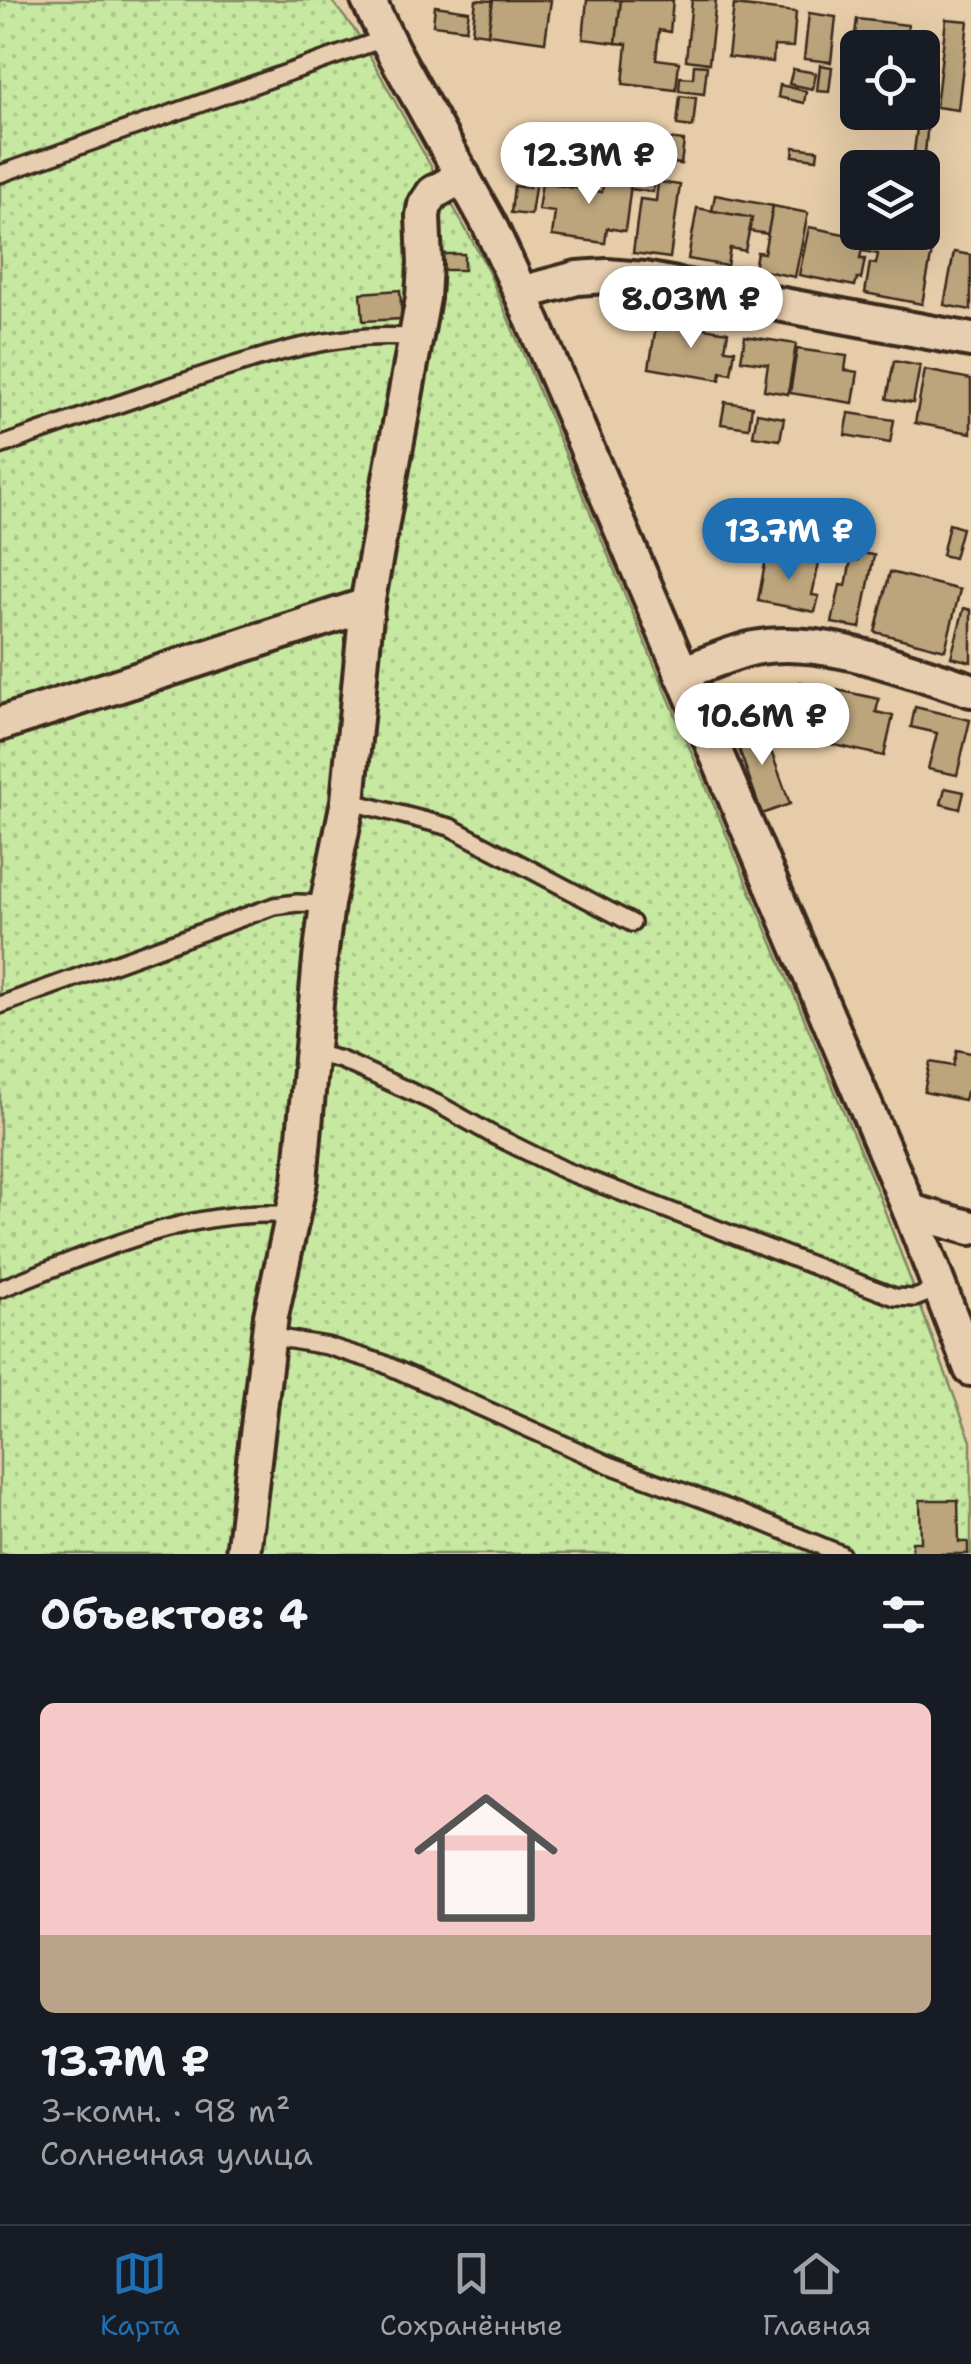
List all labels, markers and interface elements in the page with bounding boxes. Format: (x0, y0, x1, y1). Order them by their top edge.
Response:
map controls (840, 30, 940, 250)
button: locate (840, 30, 940, 130)
pin: 12.3M ₽ (497, 122, 681, 207)
text: 12.3M ₽ (522, 133, 656, 176)
button: layers (840, 150, 940, 250)
pin: 8.03M ₽ (599, 266, 783, 351)
text: 8.03M ₽ (621, 277, 761, 320)
pin: 13.7M ₽ (697, 498, 881, 583)
text: 13.7M ₽ (724, 509, 854, 552)
pin: 10.6M ₽ (670, 683, 854, 768)
text: 10.6M ₽ (696, 694, 828, 737)
text: Объектов: 4 (40, 1586, 308, 1642)
icon: filters (876, 1587, 931, 1642)
icon: home (396, 1768, 576, 1948)
text: 13.7M ₽ (40, 2033, 210, 2089)
text: 3-комн. · 98 m² (40, 2089, 290, 2132)
text: Солнечная улица (40, 2132, 313, 2175)
tab: Карта (100, 2246, 180, 2344)
tab: Сохранённые (380, 2246, 563, 2344)
tab: Главная (763, 2246, 871, 2344)

